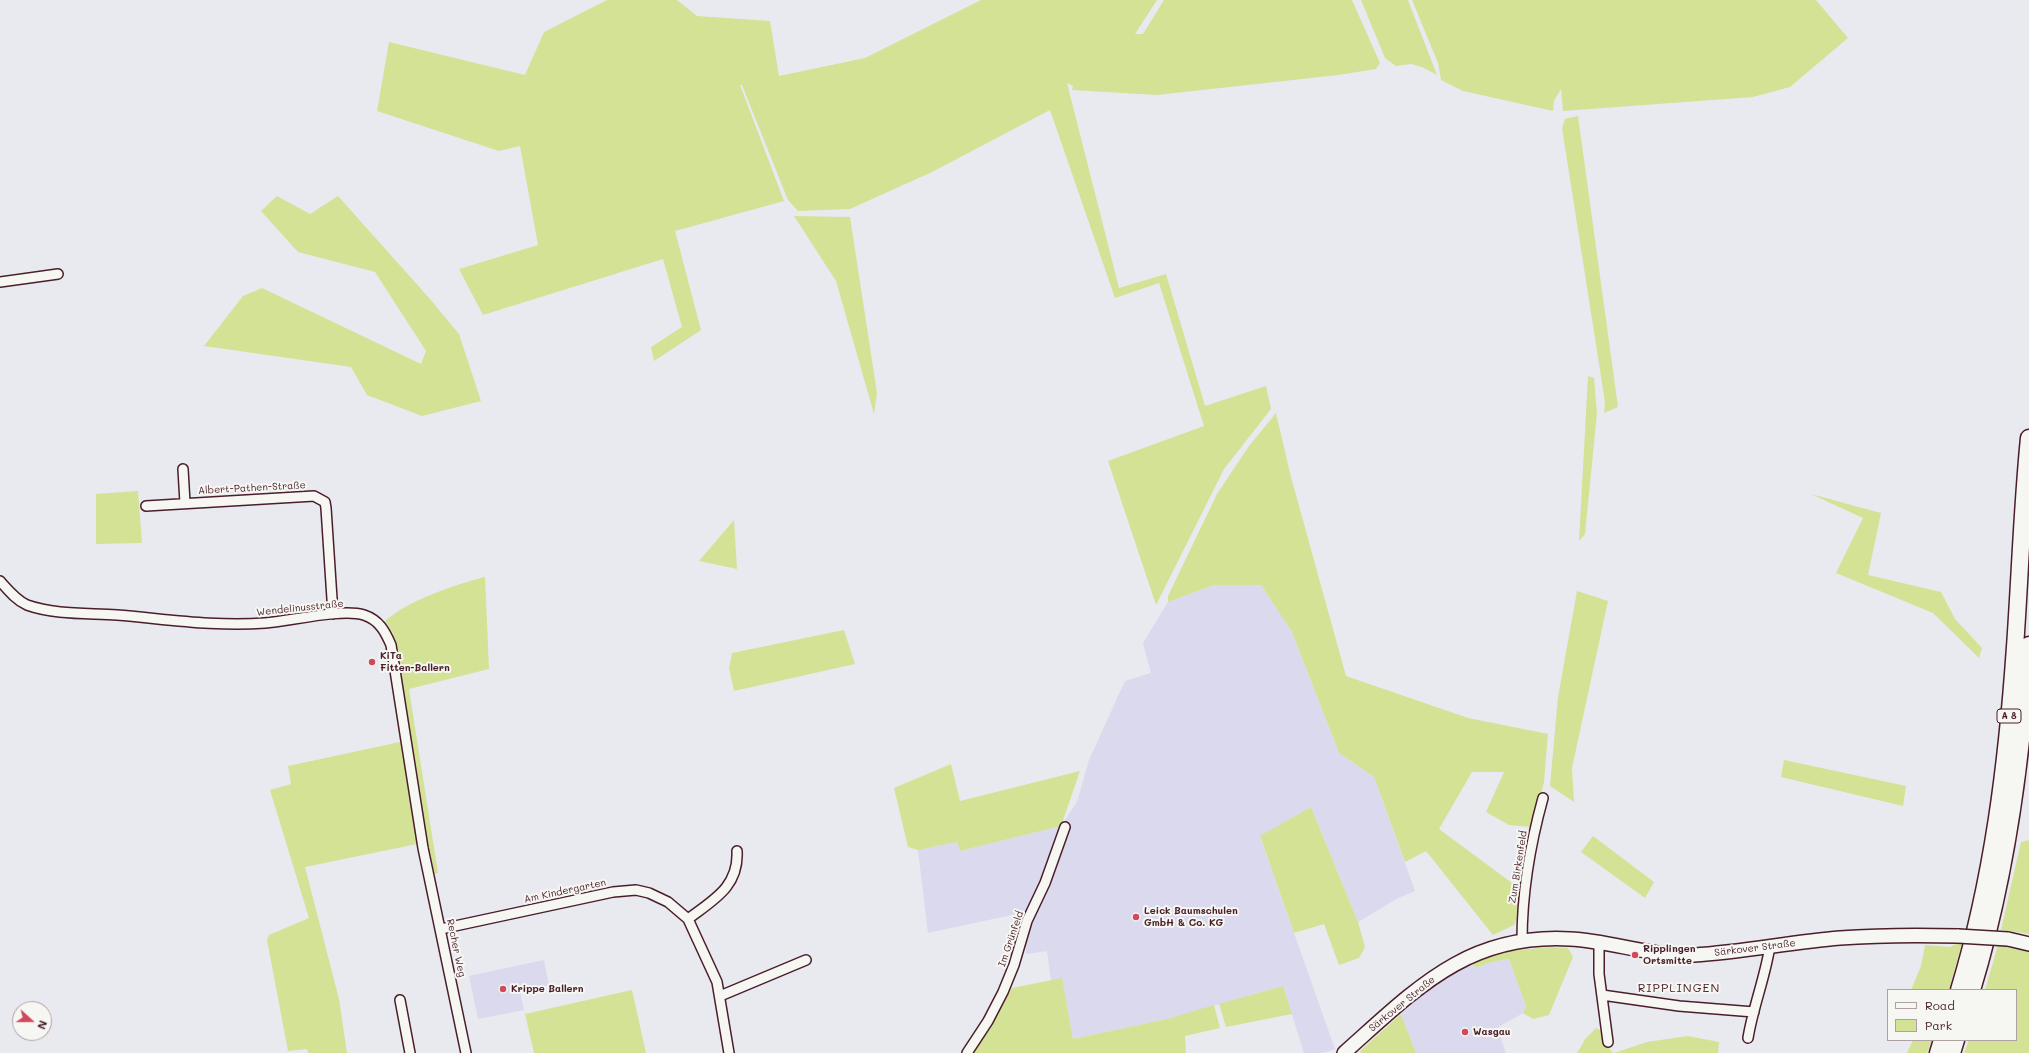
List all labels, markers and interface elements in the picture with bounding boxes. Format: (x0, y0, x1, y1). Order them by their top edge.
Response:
street label: Albert-Pathen-Straße (198, 479, 306, 497)
street label: Wendelinusstraße (256, 597, 344, 619)
place label: KiTa Fitten-Ballern (380, 650, 450, 674)
marker: KiTa Fitten-Ballern (367, 657, 377, 667)
road number: A 8 (1997, 709, 2021, 723)
street label: Zum Birkenfeld (1506, 830, 1530, 904)
street label: Am Kindergarten (523, 876, 607, 906)
place label: Leick Baumschulen GmbH & Co. KG (1144, 905, 1238, 928)
street label: Im Grünfeld (996, 910, 1026, 968)
marker: Leick Baumschulen GmbH & Co. KG (1131, 912, 1141, 922)
street label: Recher Weg (444, 918, 468, 978)
street label: Särkover Straße (1714, 937, 1796, 959)
place label: Ripplingen Ortsmitte (1643, 943, 1695, 966)
marker: Ripplingen Ortsmitte (1630, 950, 1640, 960)
street label: Särkover Straße (1367, 974, 1437, 1034)
district label: RIPPLINGEN (1638, 981, 1720, 995)
place label: Krippe Ballern (511, 983, 584, 995)
marker: Krippe Ballern (498, 984, 508, 994)
legend (1887, 989, 2017, 1041)
text: Road (1925, 997, 1955, 1013)
north arrow (12, 1001, 52, 1041)
text: Park (1925, 1017, 1952, 1033)
text: N (34, 1019, 51, 1032)
place label: Wasgau (1473, 1026, 1511, 1038)
marker: Wasgau (1460, 1027, 1470, 1037)

